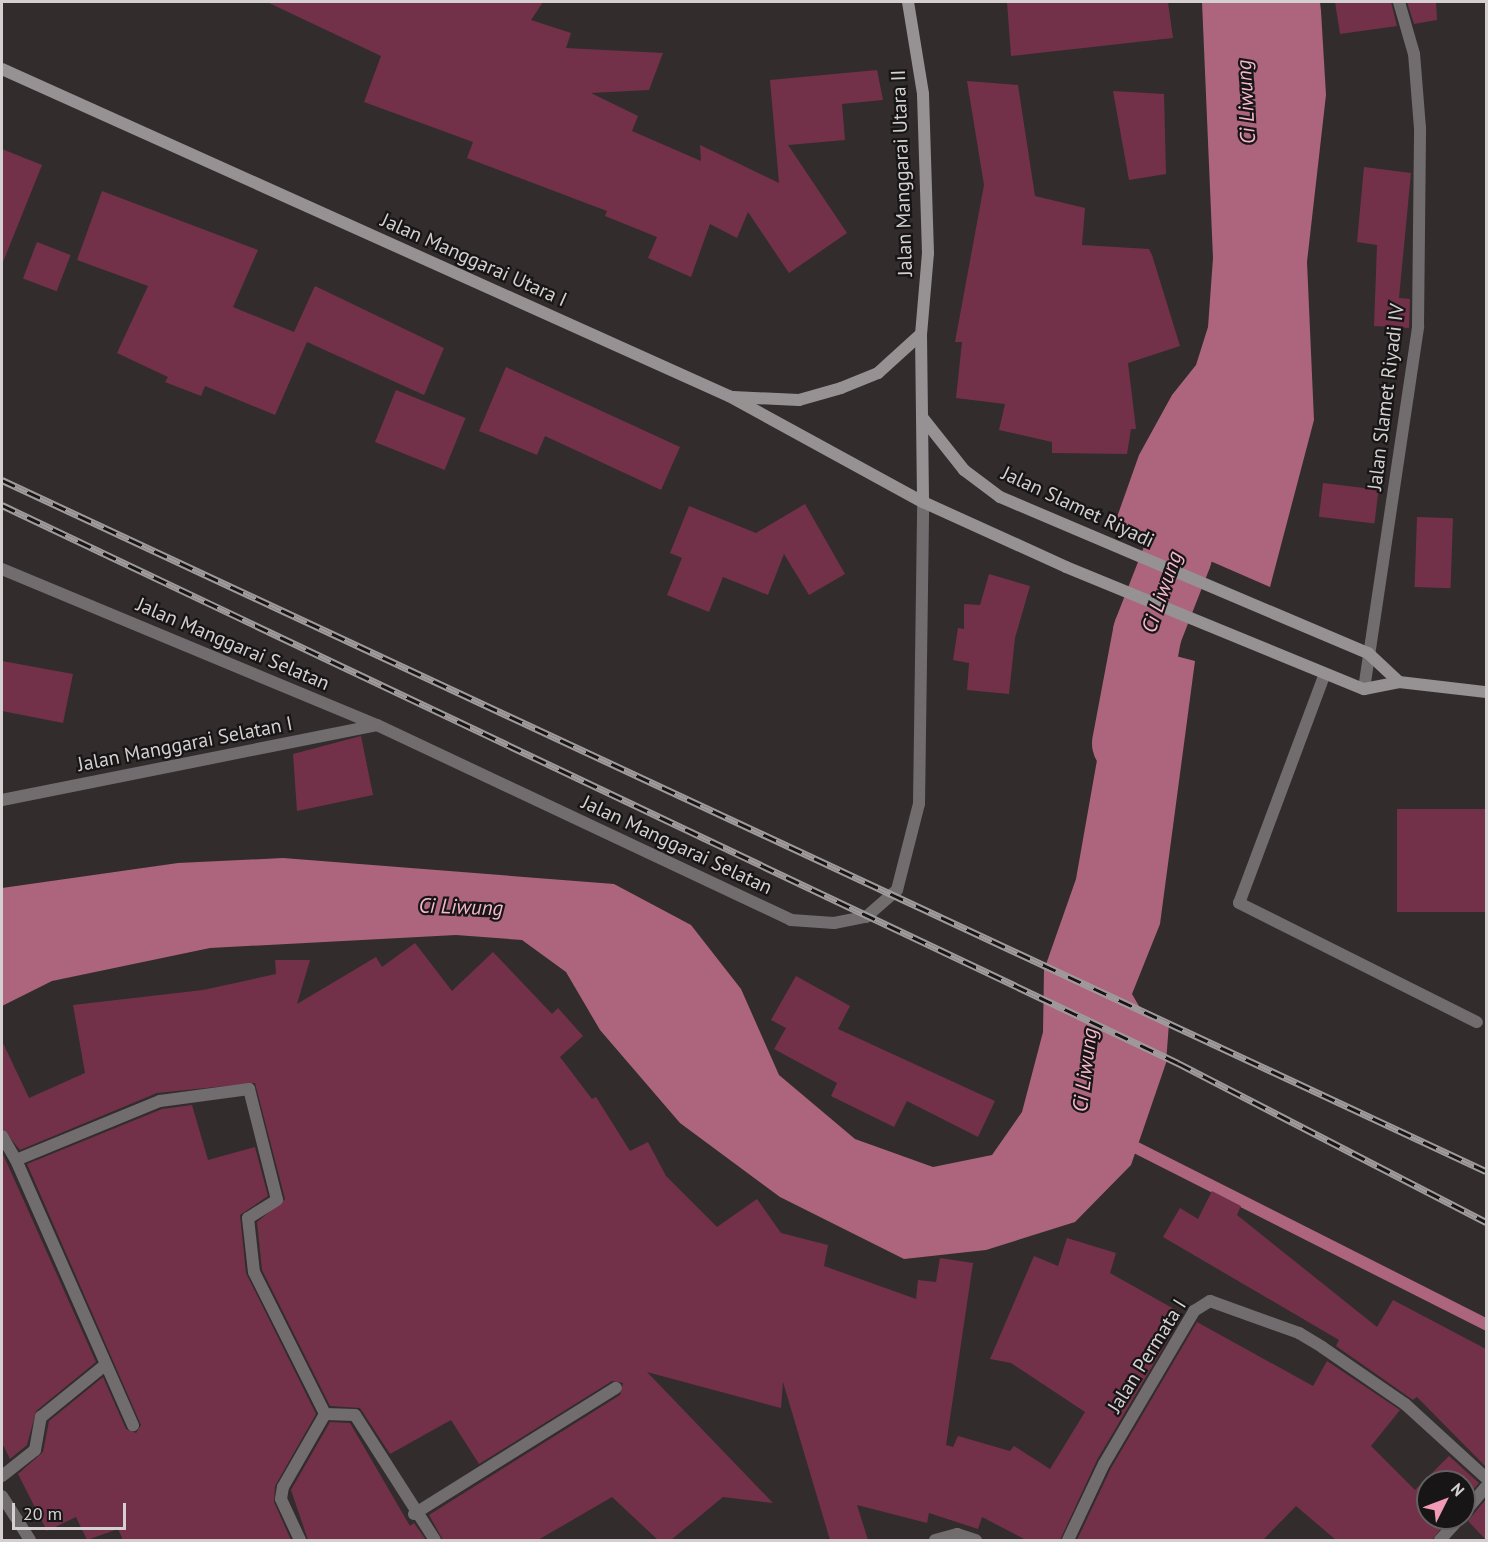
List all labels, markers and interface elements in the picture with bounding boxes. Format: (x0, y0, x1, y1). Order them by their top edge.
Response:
water label: Ci Liwung (1231, 59, 1261, 145)
street label: Jalan Manggarai Utara II (886, 69, 918, 277)
street label: Jalan Manggarai Utara I (377, 208, 571, 312)
street label: Jalan Slamet Riyadi IV (1363, 302, 1409, 492)
street label: Jalan Slamet Riyadi (998, 461, 1158, 553)
water label: Ci Liwung (1136, 548, 1188, 636)
street label: Jalan Manggarai Selatan (133, 592, 333, 696)
street label: Jalan Manggarai Selatan I (75, 711, 295, 777)
street label: Jalan Manggarai Selatan (578, 790, 776, 900)
water label: Ci Liwung (418, 893, 504, 921)
water label: Ci Liwung (1067, 1027, 1103, 1113)
street label: Jalan Permata I (1103, 1295, 1191, 1417)
north arrow (1416, 1470, 1476, 1530)
text: N (1447, 1479, 1469, 1500)
scale bar (15, 1491, 129, 1529)
text: 20 m (23, 1502, 62, 1525)

